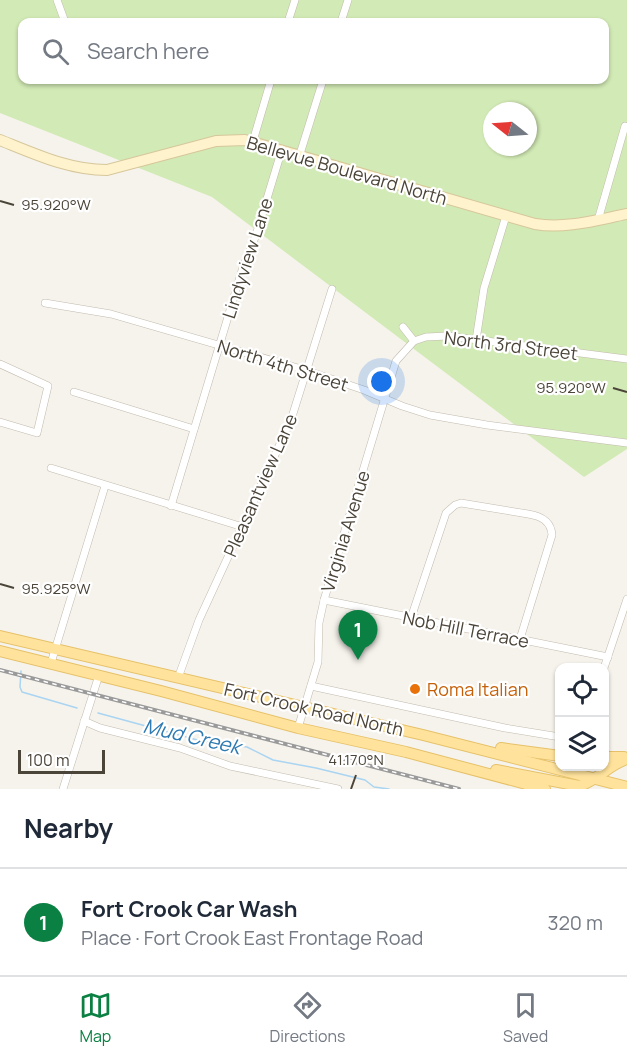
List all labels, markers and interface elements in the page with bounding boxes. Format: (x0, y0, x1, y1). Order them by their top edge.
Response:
search box (18, 18, 609, 84)
icon: search (39, 35, 72, 68)
text: Search here (87, 36, 209, 66)
north arrow (483, 102, 537, 156)
street label: Bellevue Boulevard North (244, 130, 450, 210)
text: 95.920°W (21, 194, 91, 215)
street label: Lindyview Lane (216, 195, 278, 321)
street label: North 3rd Street (443, 325, 579, 365)
street label: North 4th Street (214, 334, 352, 396)
your location (367, 367, 396, 396)
text: 95.920°W (536, 377, 606, 398)
street label: Pleasantview Lane (218, 410, 302, 560)
street label: Virginia Avenue (315, 467, 375, 595)
text: 95.925°W (21, 578, 91, 599)
street label: Nob Hill Terrace (401, 605, 531, 653)
pin: 1 (338, 610, 378, 660)
map controls (555, 663, 609, 771)
button: locate (555, 663, 609, 717)
street label: Fort Crook Road North (222, 677, 406, 741)
place label: Roma Italian (427, 677, 528, 701)
marker: Roma Italian (408, 682, 422, 696)
water label: Mud Creek (141, 712, 246, 761)
button: layers (555, 717, 609, 771)
scale bar (18, 747, 105, 774)
text: 100 m (27, 749, 70, 771)
text: 41.170°N (328, 749, 384, 770)
text: Nearby (24, 810, 113, 846)
text: Fort Crook Car Wash (81, 894, 298, 924)
text: 1 (39, 909, 48, 936)
text: 320 m (547, 909, 603, 936)
text: Place · Fort Crook East Frontage Road (81, 924, 423, 951)
tab: Map (79, 989, 112, 1047)
tab: Directions (270, 989, 345, 1047)
tab: Saved (503, 989, 548, 1047)

